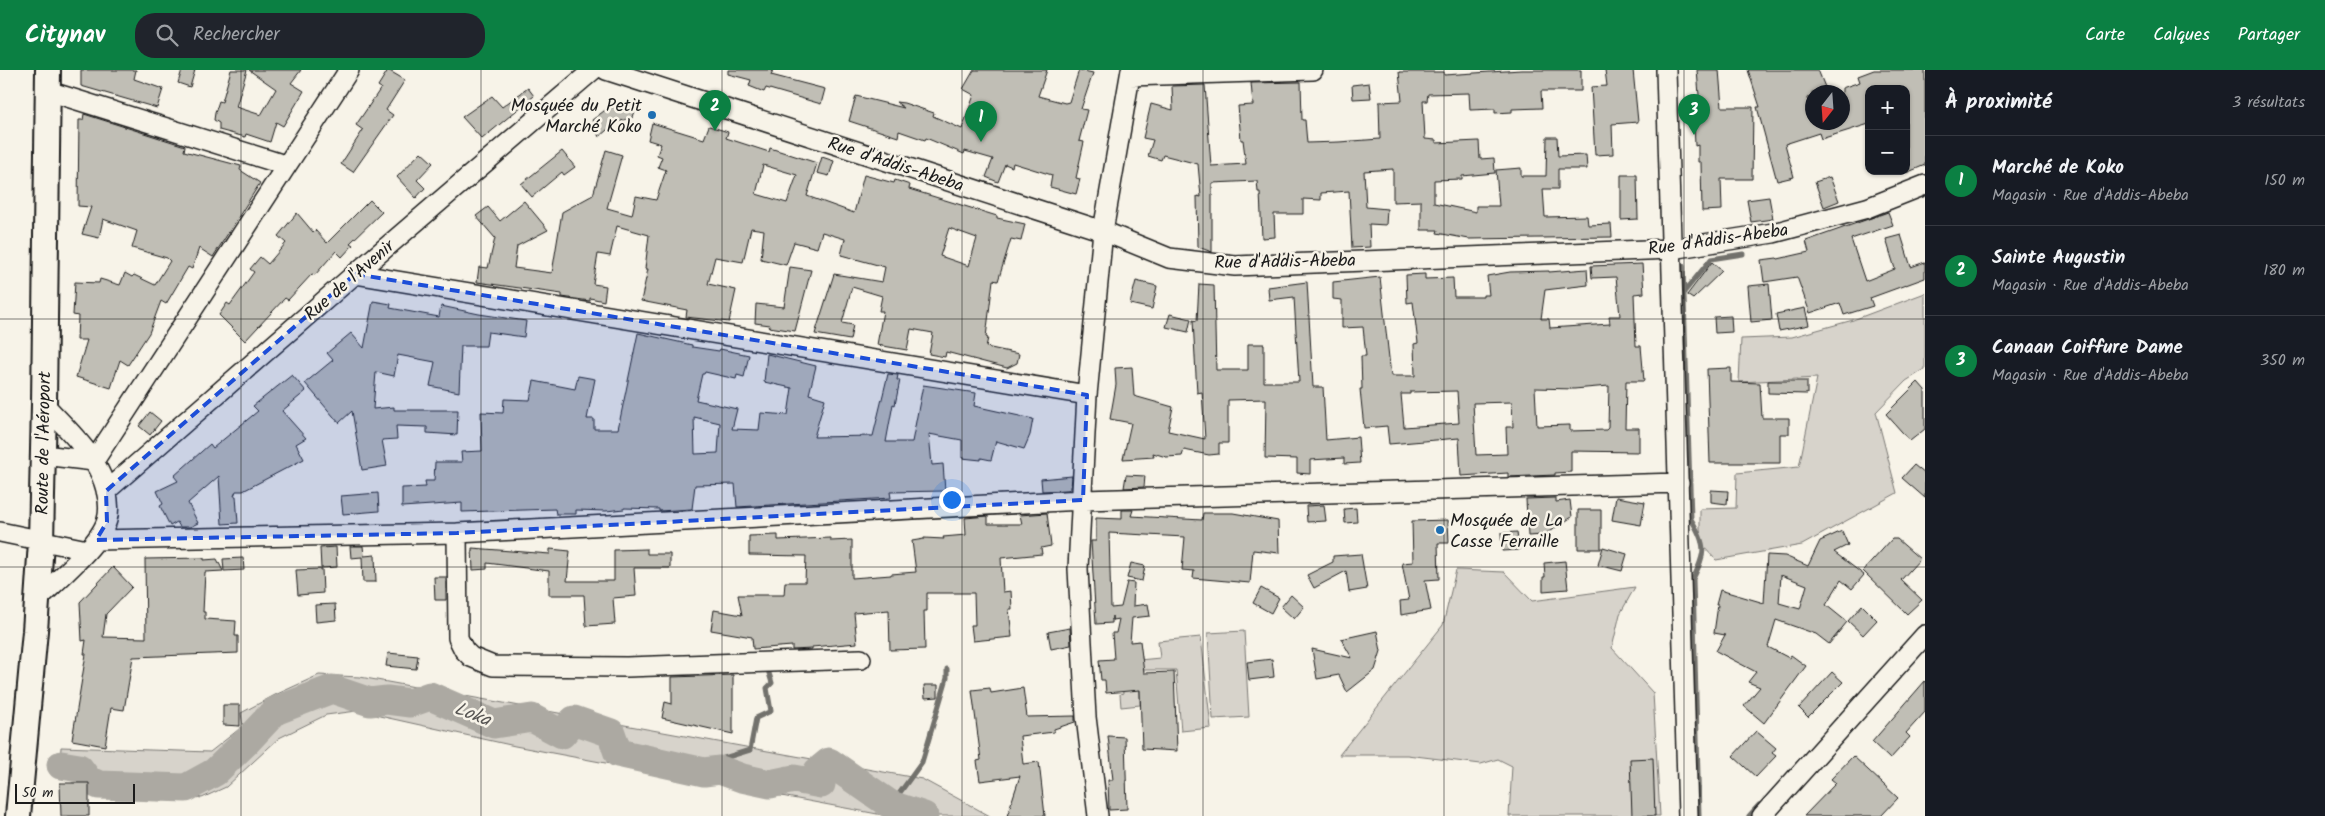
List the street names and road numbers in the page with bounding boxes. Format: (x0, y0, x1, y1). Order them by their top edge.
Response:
street label: Rue d'Addis-Abeba (824, 130, 967, 201)
street label: Rue d'Addis-Abeba (1646, 216, 1790, 265)
street label: Rue de l'Avenir (298, 233, 403, 329)
street label: Rue d'Addis-Abeba (1214, 247, 1356, 278)
street label: Route de l'Aéroport (29, 370, 60, 515)

